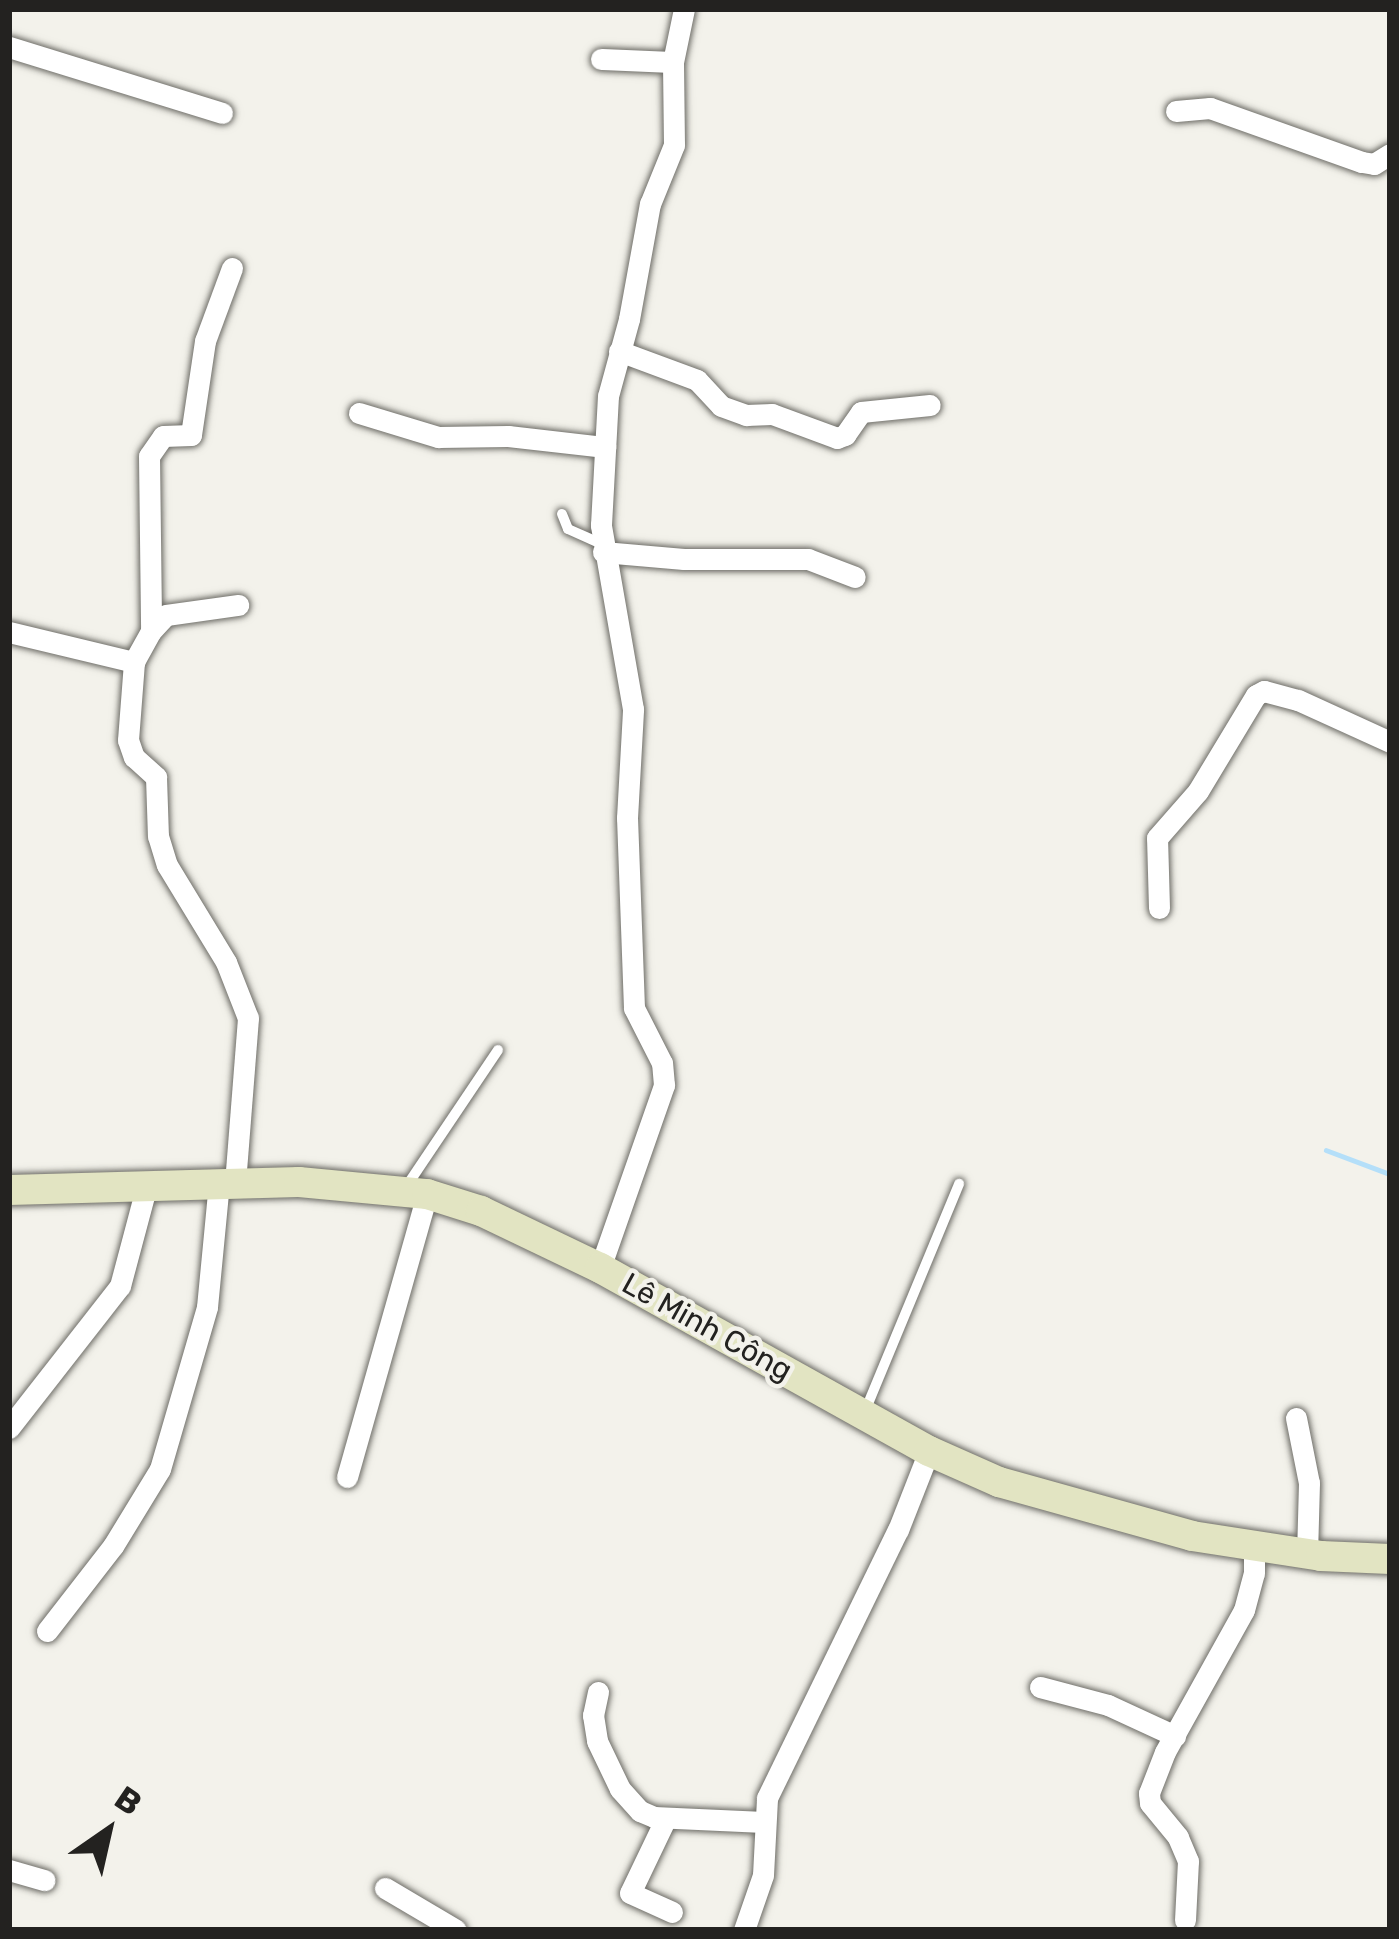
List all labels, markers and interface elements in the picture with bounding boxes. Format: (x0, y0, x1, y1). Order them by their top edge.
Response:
street label: Lê Minh Công (616, 1265, 798, 1389)
north arrow (48, 1771, 168, 1891)
text: B (108, 1778, 149, 1823)

